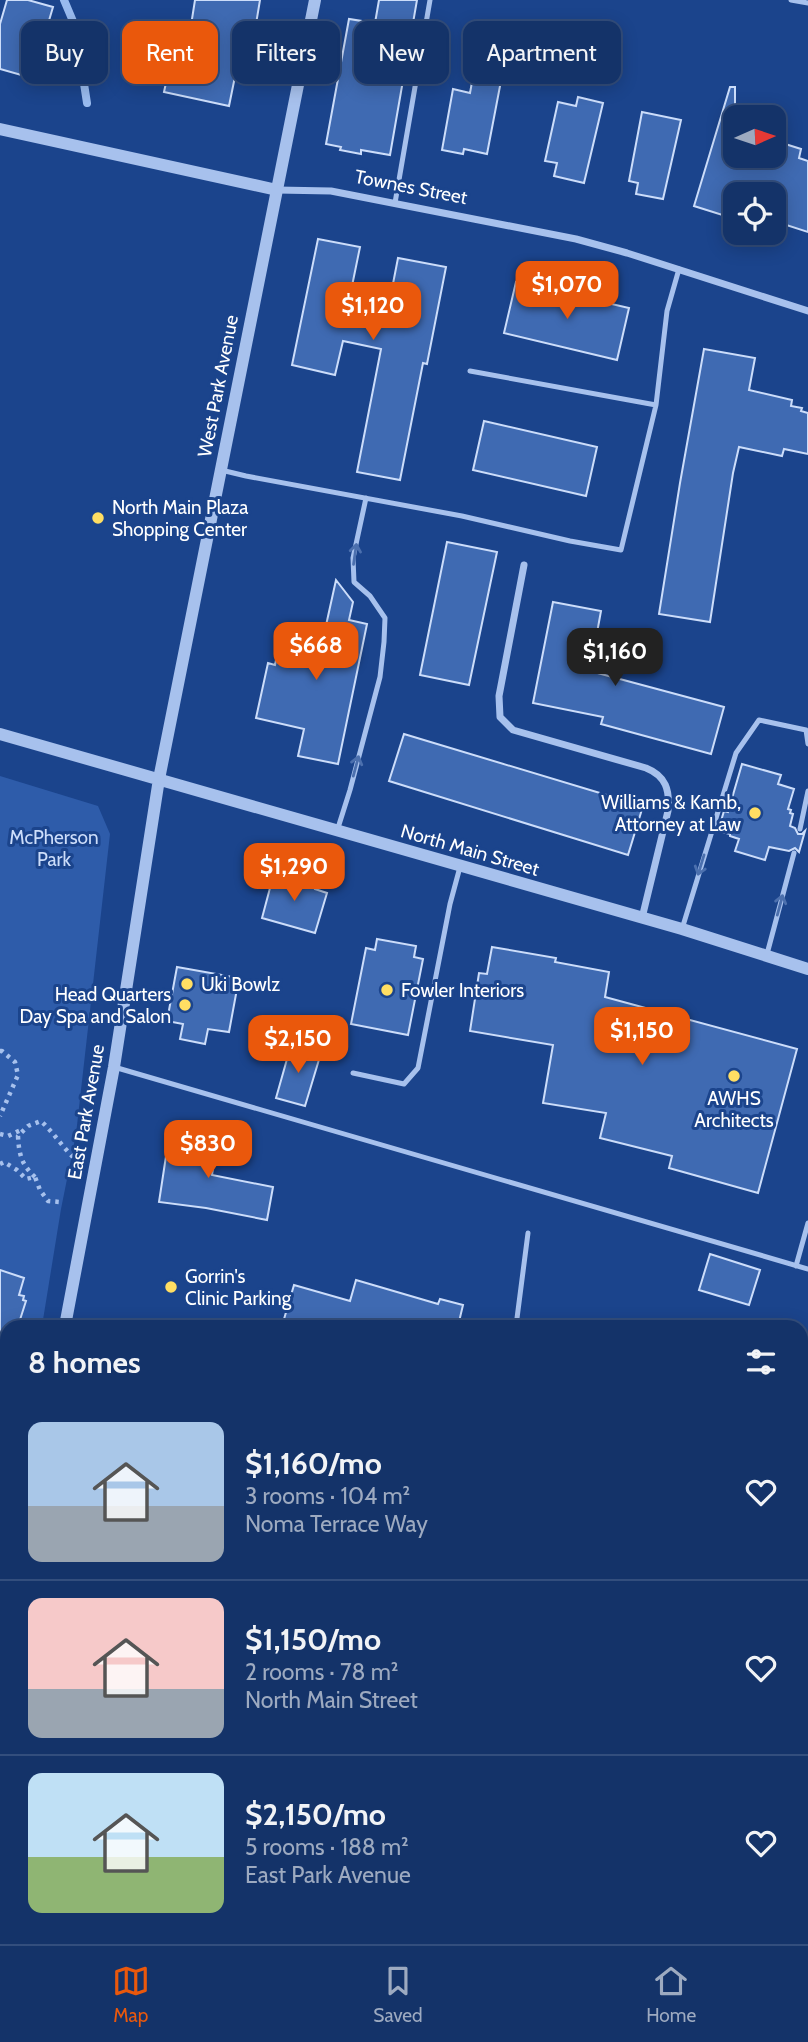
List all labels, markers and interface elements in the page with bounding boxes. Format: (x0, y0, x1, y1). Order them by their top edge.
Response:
chip: Buy (21, 21, 108, 84)
chip: Rent (122, 21, 218, 84)
chip: Filters (232, 21, 340, 84)
chip: New (354, 21, 449, 84)
chip: Apartment (463, 21, 621, 84)
north arrow (723, 105, 786, 168)
map controls (723, 105, 786, 245)
street label: Townes Street (353, 165, 470, 209)
button: locate (723, 182, 786, 245)
pin: $1,070 (510, 262, 624, 321)
text: $1,070 (532, 270, 602, 298)
pin: $1,120 (316, 282, 430, 342)
text: $1,120 (341, 291, 405, 319)
street label: West Park Avenue (193, 313, 243, 459)
place label: North Main Plaza Shopping Center (112, 496, 248, 541)
marker: North Main Plaza Shopping Center (90, 510, 106, 526)
one-way arrow (349, 543, 362, 566)
pin: $668 (275, 622, 357, 682)
pin: $1,160 (558, 628, 672, 688)
text: $668 (289, 631, 343, 659)
text: $1,160 (583, 637, 647, 665)
one-way arrow (351, 755, 364, 777)
place label: Williams & Kamb, Attorney at Law (601, 791, 741, 836)
marker: Williams & Kamb, Attorney at Law (747, 805, 763, 821)
street label: North Main Street (398, 819, 542, 881)
park label: McPherson Park (9, 826, 99, 871)
pin: $1,290 (237, 844, 351, 903)
text: $1,290 (260, 852, 328, 880)
one-way arrow (694, 854, 707, 876)
one-way arrow (774, 894, 787, 917)
place label: Uki Bowlz (201, 973, 280, 996)
marker: Uki Bowlz (179, 976, 195, 992)
place label: Fowler Interiors (401, 979, 524, 1002)
marker: Fowler Interiors (379, 982, 395, 998)
place label: Head Quarters Day Spa and Salon (20, 983, 171, 1028)
marker: Head Quarters Day Spa and Salon (177, 997, 193, 1013)
pin: $1,150 (585, 1007, 699, 1067)
pin: $2,150 (241, 1016, 355, 1075)
text: $1,150 (610, 1016, 674, 1044)
text: $2,150 (264, 1024, 332, 1052)
street label: East Park Avenue (63, 1042, 109, 1181)
marker: AWHS Architects (726, 1068, 742, 1084)
place label: AWHS Architects (694, 1087, 774, 1132)
pin: $830 (167, 1120, 249, 1180)
text: $830 (180, 1129, 236, 1157)
place label: Gorrin's Clinic Parking (185, 1265, 292, 1310)
marker: Gorrin's Clinic Parking (163, 1279, 179, 1295)
icon: filters (742, 1343, 780, 1381)
text: 8 homes (28, 1344, 141, 1381)
text: $1,160/mo (245, 1445, 382, 1482)
icon: home (84, 1450, 168, 1534)
icon: heart (742, 1473, 780, 1511)
text: 3 rooms · 104 m² (245, 1482, 410, 1510)
text: Noma Terrace Way (245, 1510, 428, 1538)
text: $1,150/mo (245, 1621, 381, 1658)
icon: home (84, 1626, 168, 1710)
icon: heart (742, 1649, 780, 1687)
text: 2 rooms · 78 m² (245, 1658, 399, 1686)
text: North Main Street (245, 1686, 418, 1714)
text: $2,150/mo (245, 1796, 386, 1833)
icon: home (84, 1801, 168, 1885)
icon: heart (742, 1824, 780, 1862)
text: 5 rooms · 188 m² (245, 1833, 409, 1861)
text: East Park Avenue (245, 1861, 411, 1889)
tab: Map (112, 1962, 150, 2027)
tab: Saved (373, 1962, 423, 2027)
tab: Home (646, 1962, 696, 2027)

